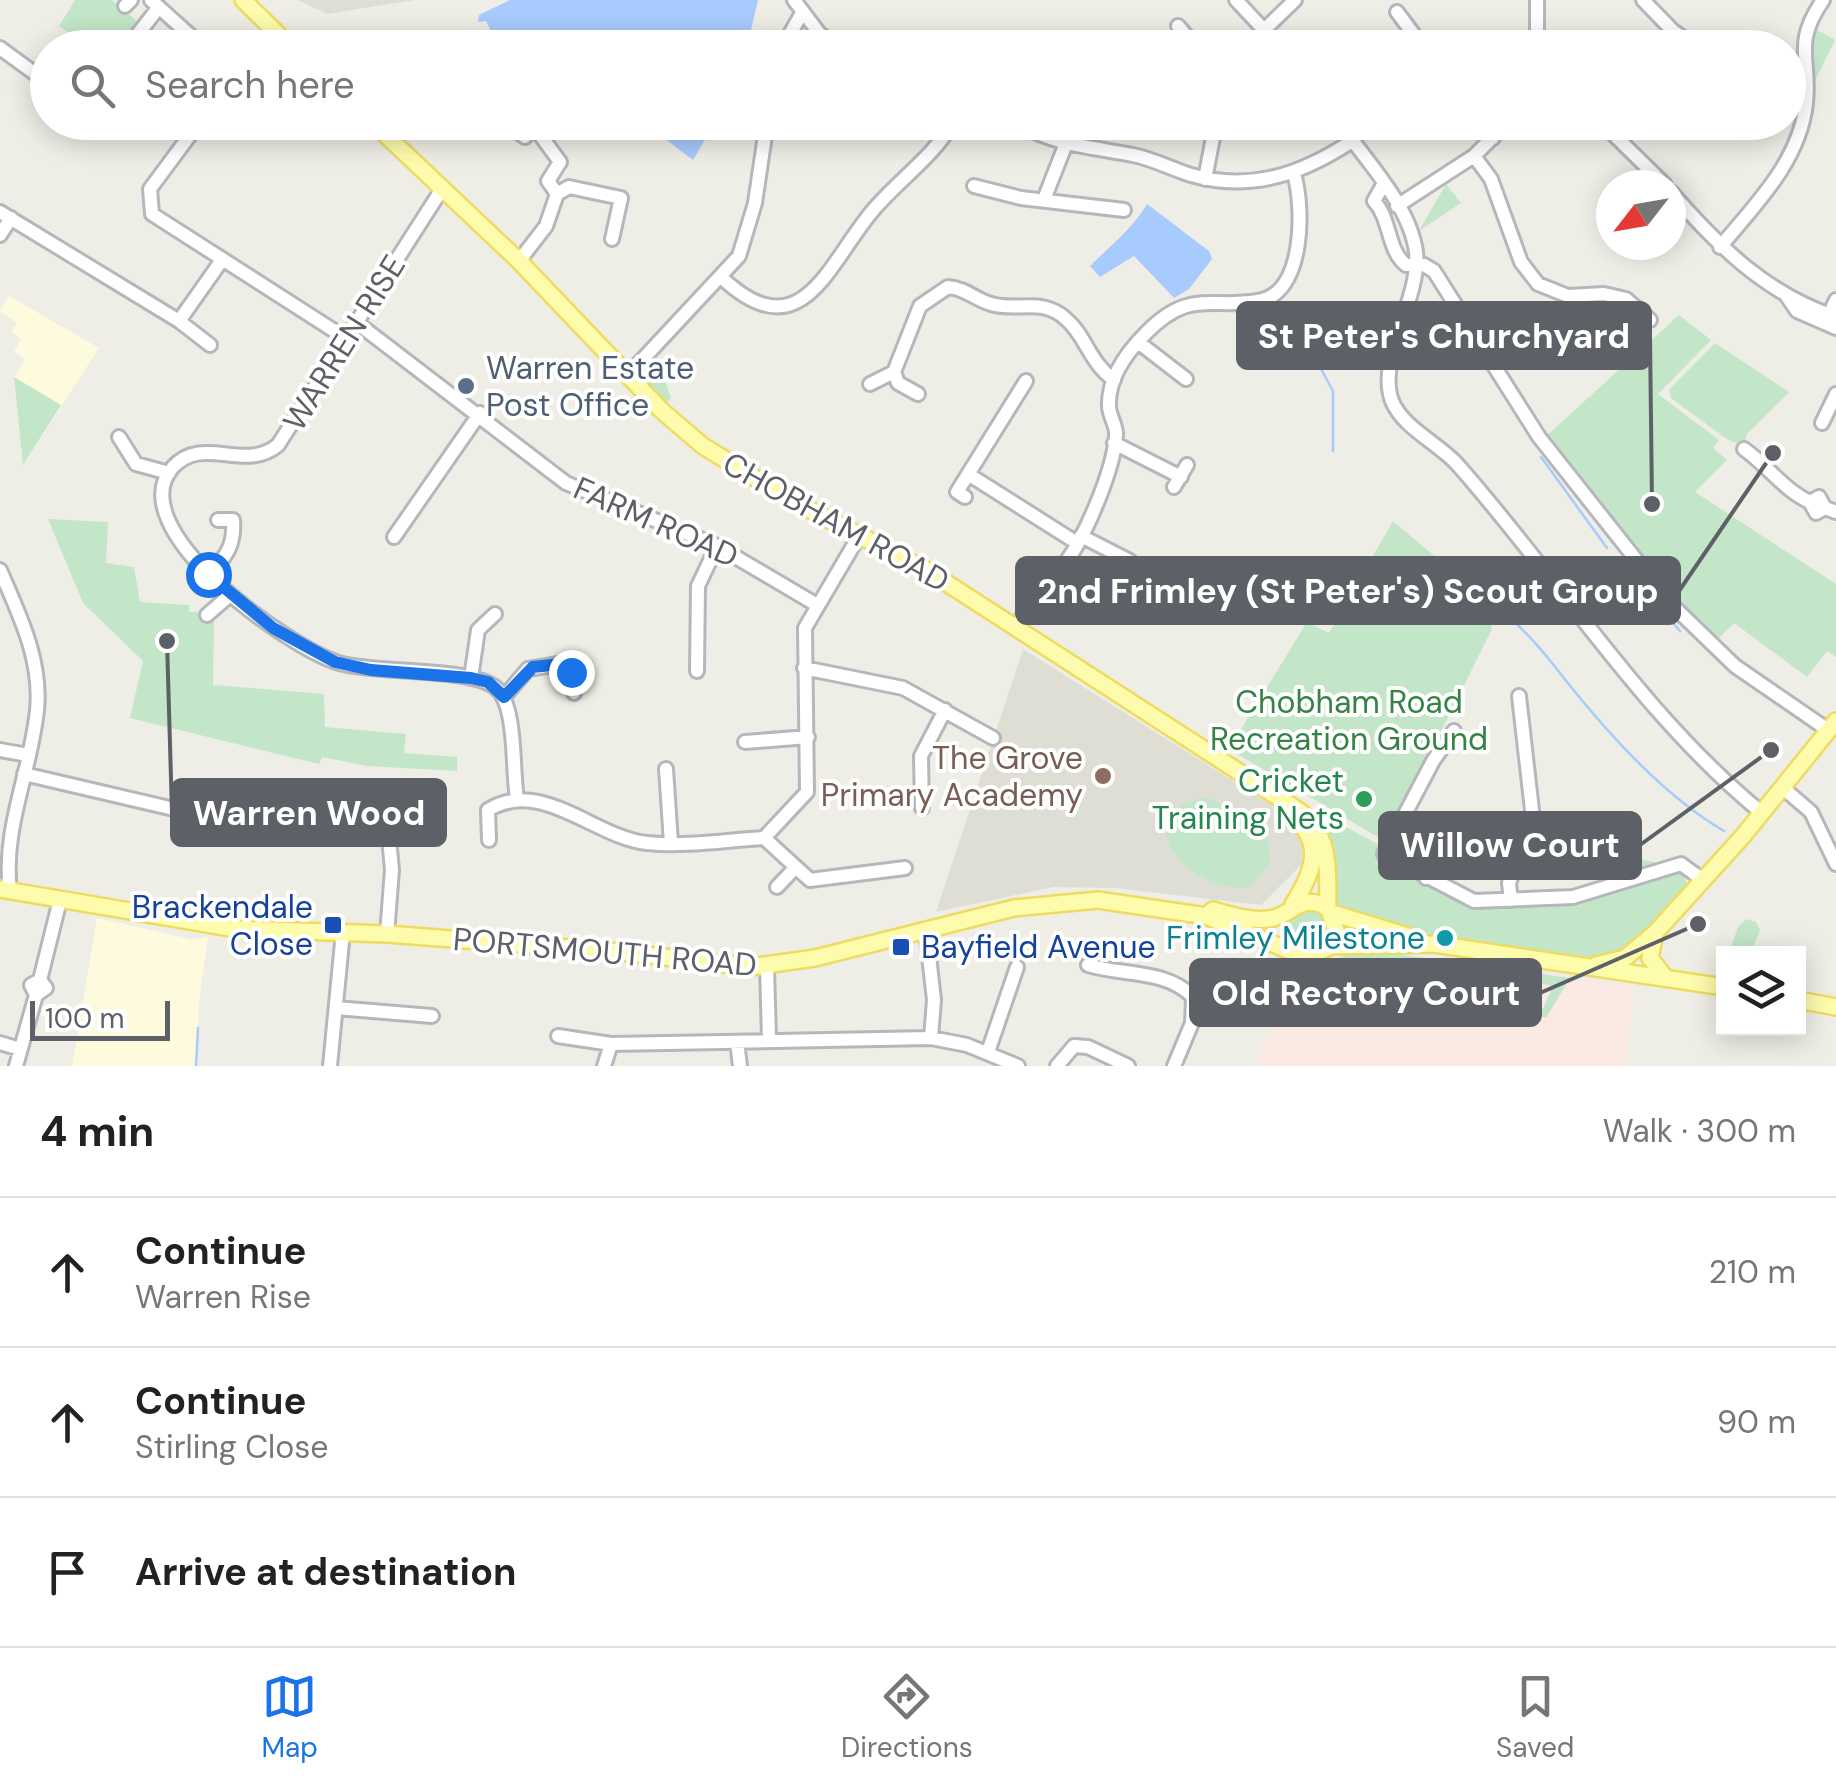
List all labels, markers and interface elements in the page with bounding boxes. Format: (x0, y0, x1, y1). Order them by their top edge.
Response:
search box (30, 30, 1806, 140)
icon: search (65, 58, 120, 113)
text: Search here (145, 60, 355, 110)
north arrow (1596, 170, 1686, 260)
street label: WARREN RISE (273, 247, 415, 439)
callout: St Peter's Churchyard (1238, 303, 1650, 368)
text: St Peter's Churchyard (1258, 313, 1630, 359)
place label: Warren Estate Post Office (486, 347, 694, 426)
marker: Warren Estate Post Office (455, 375, 477, 397)
street label: CHOBHAM ROAD (715, 442, 957, 602)
street label: FARM ROAD (567, 467, 745, 577)
route start (186, 552, 232, 598)
callout: 2nd Frimley (St Peter's) Scout Group (1017, 558, 1679, 623)
text: 2nd Frimley (St Peter's) Scout Group (1037, 568, 1659, 614)
route end (549, 650, 595, 696)
park label: Chobham Road Recreation Ground (1210, 681, 1488, 760)
place label: The Grove Primary Academy (821, 737, 1083, 816)
place label: Cricket Training Nets (1152, 760, 1344, 839)
marker: The Grove Primary Academy (1092, 765, 1114, 787)
callout: Warren Wood (172, 780, 445, 845)
marker: Cricket Training Nets (1353, 788, 1375, 810)
text: Warren Wood (193, 790, 425, 836)
callout: Willow Court (1380, 813, 1640, 878)
text: Willow Court (1400, 822, 1620, 868)
place label: Brackendale Close (132, 886, 313, 965)
marker: Brackendale Close (322, 914, 344, 936)
place label: Frimley Milestone (1166, 917, 1425, 959)
street label: PORTSMOUTH ROAD (451, 918, 759, 986)
place label: Bayfield Avenue (921, 926, 1156, 968)
marker: Frimley Milestone (1434, 927, 1456, 949)
marker: Bayfield Avenue (890, 936, 912, 958)
map controls (1716, 946, 1806, 1036)
button: layers (1716, 946, 1806, 1036)
callout: Old Rectory Court (1191, 960, 1540, 1025)
text: Old Rectory Court (1211, 970, 1521, 1016)
scale bar (30, 996, 170, 1040)
text: 100 m (45, 1000, 124, 1037)
text: 4 min (40, 1104, 154, 1159)
text: Walk · 300 m (1603, 1110, 1796, 1152)
text: Continue (135, 1226, 306, 1276)
icon: ahead (40, 1245, 95, 1300)
text: 210 m (1709, 1251, 1796, 1293)
text: Warren Rise (135, 1276, 311, 1318)
text: Continue (135, 1376, 306, 1426)
icon: ahead (40, 1395, 95, 1450)
text: 90 m (1717, 1401, 1796, 1443)
text: Stirling Close (135, 1426, 328, 1468)
icon: arrive (40, 1545, 95, 1600)
text: Arrive at destination (135, 1547, 517, 1597)
tab: Map (262, 1669, 318, 1766)
tab: Directions (841, 1669, 973, 1766)
tab: Saved (1496, 1669, 1574, 1766)

